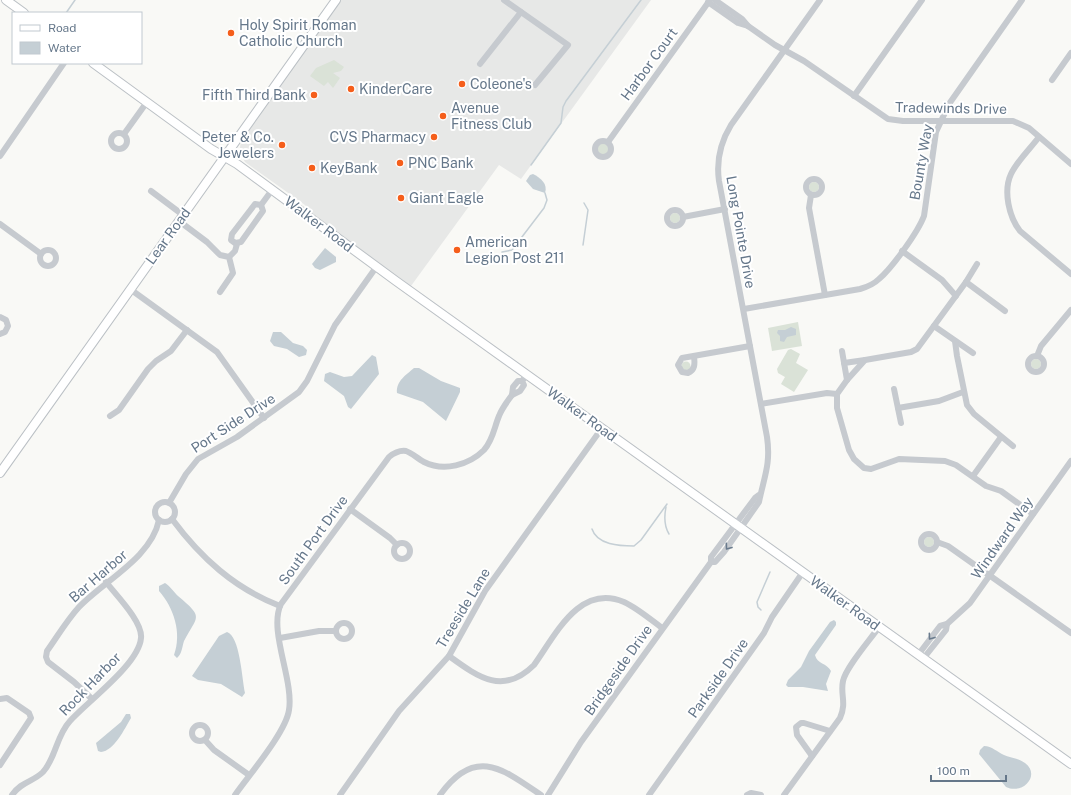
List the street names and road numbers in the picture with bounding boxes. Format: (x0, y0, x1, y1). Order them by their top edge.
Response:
street label: Harbor Court (617, 25, 681, 103)
street label: Tradewinds Drive (895, 99, 1007, 117)
street label: Bounty Way (906, 122, 936, 201)
street label: Long Pointe Drive (723, 174, 759, 290)
street label: Walker Road (281, 193, 357, 255)
street label: Lear Road (142, 205, 194, 267)
street label: Walker Road (544, 383, 620, 445)
street label: Port Side Drive (188, 390, 278, 456)
street label: South Port Drive (275, 492, 351, 588)
street label: Windward Way (968, 494, 1036, 582)
street label: Bar Harbor (66, 546, 130, 606)
street label: Treeside Lane (433, 565, 493, 651)
street label: Walker Road (807, 572, 883, 634)
street label: Bridgeside Drive (581, 622, 655, 718)
street label: Parkside Drive (685, 635, 751, 721)
street label: Rock Harbor (56, 649, 124, 719)

